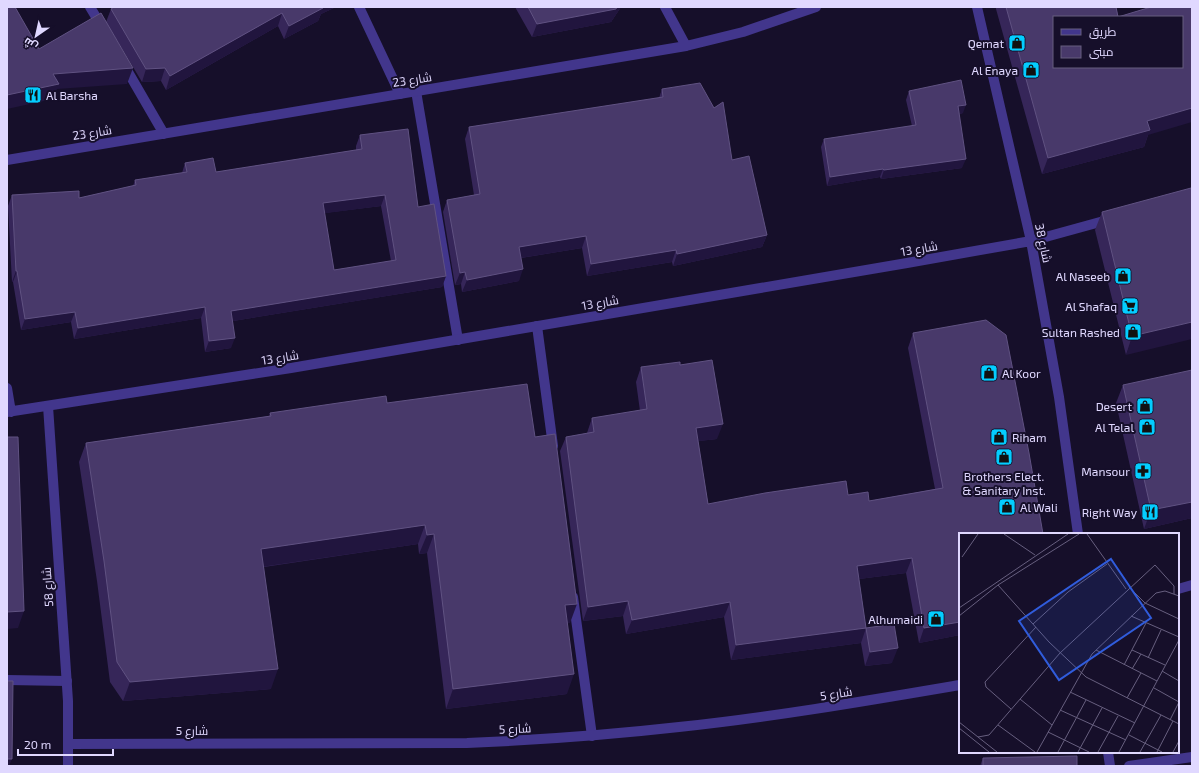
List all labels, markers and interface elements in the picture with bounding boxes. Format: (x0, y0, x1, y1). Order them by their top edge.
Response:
north arrow (16, 16, 56, 56)
legend (1053, 16, 1183, 68)
text: طريق (1089, 24, 1117, 39)
shop icon: Qemat (1007, 33, 1027, 53)
text: ش (21, 35, 40, 54)
place label: Qemat (968, 36, 1004, 51)
text: مبنى (1089, 44, 1114, 59)
shop icon: Al Enaya (1021, 60, 1041, 80)
place label: Al Enaya (971, 63, 1018, 77)
street label: شارع 23 (391, 69, 433, 91)
restaurant icon: Al Barsha (23, 85, 43, 105)
place label: Al Barsha (46, 88, 98, 102)
street label: شارع 23 (71, 122, 113, 144)
street label: شارع 38 (1031, 222, 1055, 264)
street label: شارع 13 (899, 238, 939, 260)
shop icon: Al Naseeb (1113, 266, 1133, 286)
place label: Al Naseeb (1056, 269, 1110, 283)
street label: شارع 13 (580, 292, 620, 314)
supermarket icon: Al Shafaq (1120, 296, 1140, 316)
place label: Al Shafaq (1065, 299, 1117, 313)
shop icon: Sultan Rashed (1123, 322, 1143, 342)
place label: Sultan Rashed (1042, 325, 1120, 339)
street label: شارع 13 (260, 347, 300, 369)
shop icon: Al Koor (979, 363, 999, 383)
place label: Al Koor (1002, 366, 1041, 380)
shop icon: Desert (1135, 396, 1155, 416)
place label: Desert (1096, 399, 1132, 413)
shop icon: Al Telal (1137, 417, 1157, 437)
place label: Al Telal (1095, 420, 1134, 434)
shop icon: Riham (989, 427, 1009, 447)
place label: Riham (1012, 430, 1046, 444)
shop icon: Brothers Elect. & Sanitary Inst. (994, 447, 1014, 467)
pharmacy icon: Mansour (1133, 461, 1153, 481)
place label: Mansour (1081, 464, 1130, 478)
place label: Brothers Elect. & Sanitary Inst. (962, 469, 1046, 497)
shop icon: Al Wali (997, 497, 1017, 517)
place label: Al Wali (1020, 500, 1058, 514)
restaurant icon: Right Way (1140, 502, 1160, 522)
place label: Right Way (1082, 505, 1138, 519)
inset map (959, 533, 1179, 753)
street label: شارع 58 (39, 567, 57, 607)
shop icon: Alhumaidi (926, 609, 946, 629)
place label: Alhumaidi (868, 612, 923, 626)
street label: شارع 5 (819, 684, 853, 704)
street label: شارع 5 (498, 720, 532, 738)
street label: شارع 5 (176, 723, 208, 739)
scale bar (18, 731, 113, 757)
text: 20 m (24, 737, 51, 751)

